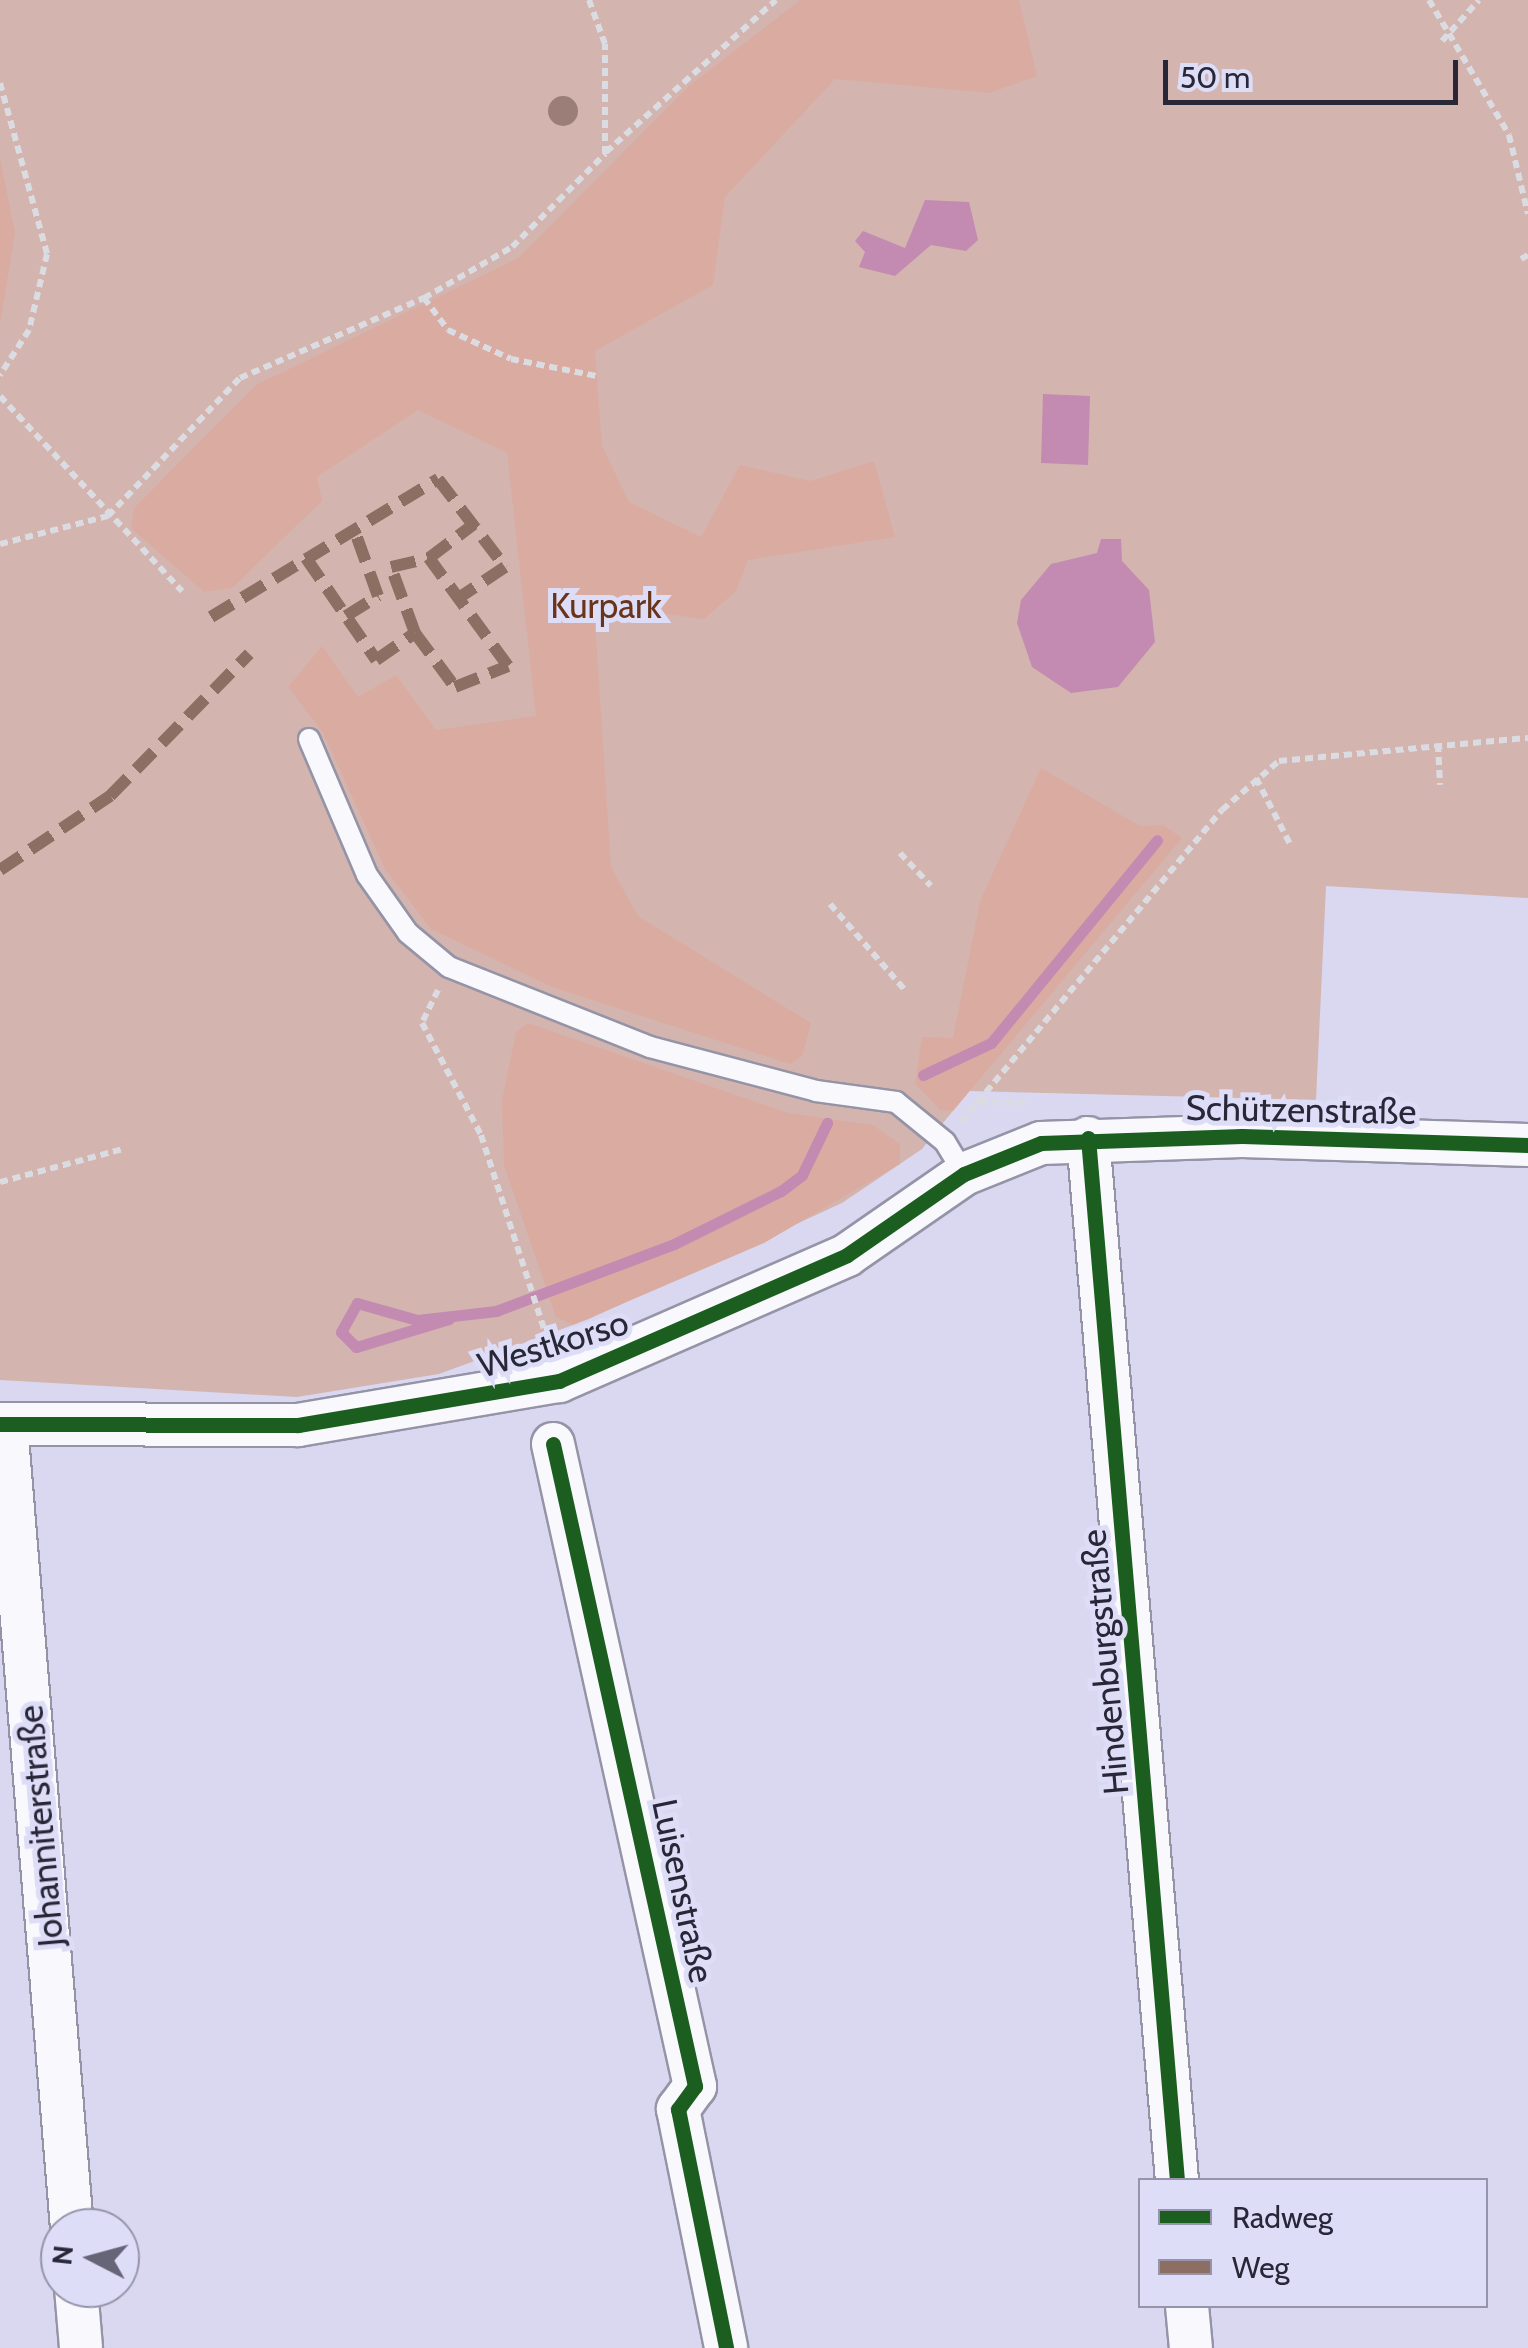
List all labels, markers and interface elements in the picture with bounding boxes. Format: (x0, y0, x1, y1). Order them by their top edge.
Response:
scale bar (1168, 40, 1463, 102)
text: 50 m (1180, 59, 1250, 96)
park label: Kurpark (550, 585, 662, 627)
street label: Schützenstraße (1185, 1087, 1417, 1133)
street label: Westkorso (473, 1301, 633, 1387)
street label: Hindenburgstraße (1072, 1528, 1138, 1796)
street label: Johanniterstraße (10, 1703, 72, 1949)
street label: Luisenstraße (643, 1795, 723, 1987)
legend (1138, 2178, 1488, 2308)
text: Radweg (1232, 2199, 1333, 2236)
north arrow (40, 2208, 140, 2308)
text: N (44, 2243, 80, 2267)
text: Weg (1232, 2249, 1290, 2286)

